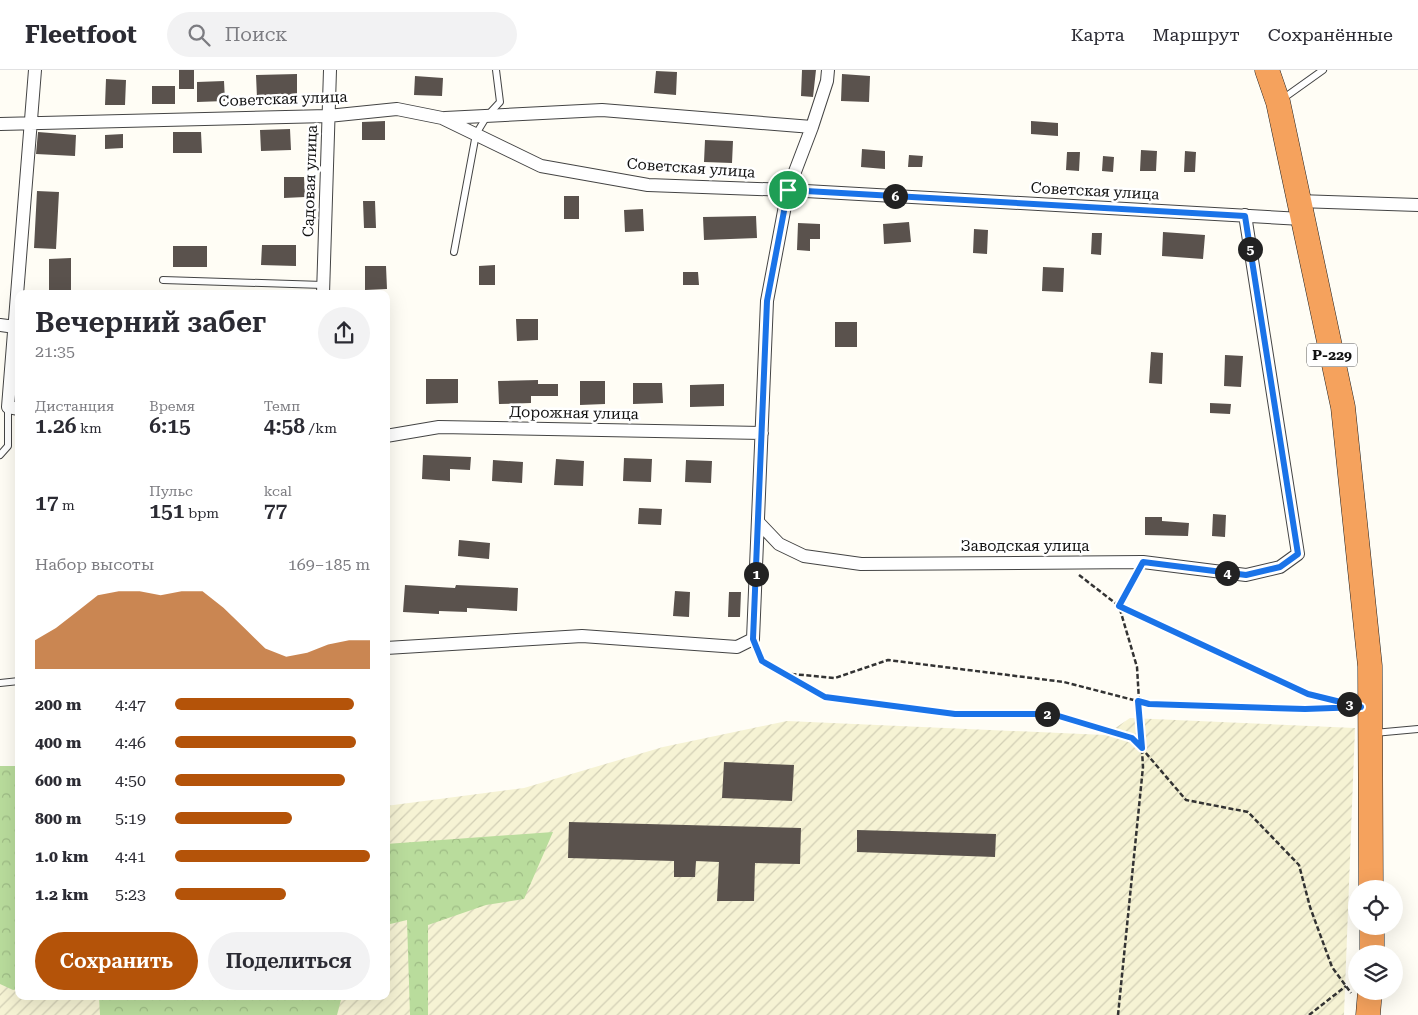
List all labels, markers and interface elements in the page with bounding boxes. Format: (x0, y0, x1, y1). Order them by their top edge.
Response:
search box (167, 12, 517, 57)
text: Fleetfoot (25, 21, 137, 49)
icon: search (185, 21, 213, 49)
text: Поиск (225, 23, 287, 46)
text: Карта (1071, 24, 1125, 45)
text: Маршрут (1153, 24, 1240, 45)
text: Сохранённые (1268, 24, 1393, 45)
street label: Советская улица (218, 88, 348, 110)
street label: Садовая улица (299, 125, 321, 237)
street label: Советская улица (626, 155, 756, 181)
pin (767, 169, 809, 211)
icon: arrive (774, 176, 802, 204)
street label: Советская улица (1030, 179, 1160, 203)
pin: 6 (882, 184, 908, 208)
text: 6 (892, 188, 899, 204)
pin: 5 (1238, 236, 1262, 262)
text: 5 (1247, 241, 1254, 257)
text: Вечерний забег (35, 306, 266, 339)
button: share (318, 307, 370, 359)
text: 21:35 (35, 342, 75, 361)
road number: Р-229 (1307, 344, 1357, 366)
text: Дистанция (35, 398, 114, 414)
text: Время (149, 398, 195, 414)
text: Темп (264, 398, 300, 414)
street label: Дорожная улица (509, 403, 639, 423)
text: 1.26 (35, 414, 76, 438)
text: 6:15 (149, 414, 191, 438)
text: 4:58 (264, 414, 305, 438)
text: km (76, 420, 102, 436)
text: /km (305, 420, 337, 436)
text: Пульс (149, 483, 193, 499)
text: kcal (264, 483, 292, 499)
text: 17 (35, 491, 59, 515)
text: m (59, 497, 75, 513)
text: 151 (149, 499, 185, 523)
text: 77 (264, 499, 287, 523)
text: bpm (185, 505, 219, 521)
street label: Заводская улица (961, 537, 1089, 555)
text: Набор высоты (35, 555, 154, 574)
text: 169–185 m (288, 555, 370, 574)
pin: 4 (1214, 560, 1240, 586)
pin: 1 (744, 562, 768, 586)
text: 4 (1224, 565, 1231, 581)
text: 1 (753, 566, 760, 582)
pin: 3 (1336, 692, 1362, 716)
text: 200 m (35, 695, 81, 714)
text: 4:47 (115, 695, 146, 714)
text: 3 (1346, 696, 1353, 712)
pin: 2 (1034, 702, 1060, 726)
text: 2 (1044, 706, 1051, 722)
text: 400 m (35, 733, 81, 752)
text: 4:46 (115, 733, 146, 752)
text: 600 m (35, 771, 81, 790)
text: 4:50 (115, 771, 146, 790)
text: 800 m (35, 809, 81, 828)
text: 5:19 (115, 809, 146, 828)
text: 1.0 km (35, 847, 88, 866)
text: 4:41 (115, 847, 146, 866)
map controls (1348, 880, 1403, 1000)
button: locate (1348, 880, 1403, 935)
text: 1.2 km (35, 885, 88, 904)
text: 5:23 (115, 885, 146, 904)
button: Сохранить (35, 932, 198, 990)
button: Поделиться (208, 932, 370, 990)
button: layers (1348, 945, 1403, 1000)

